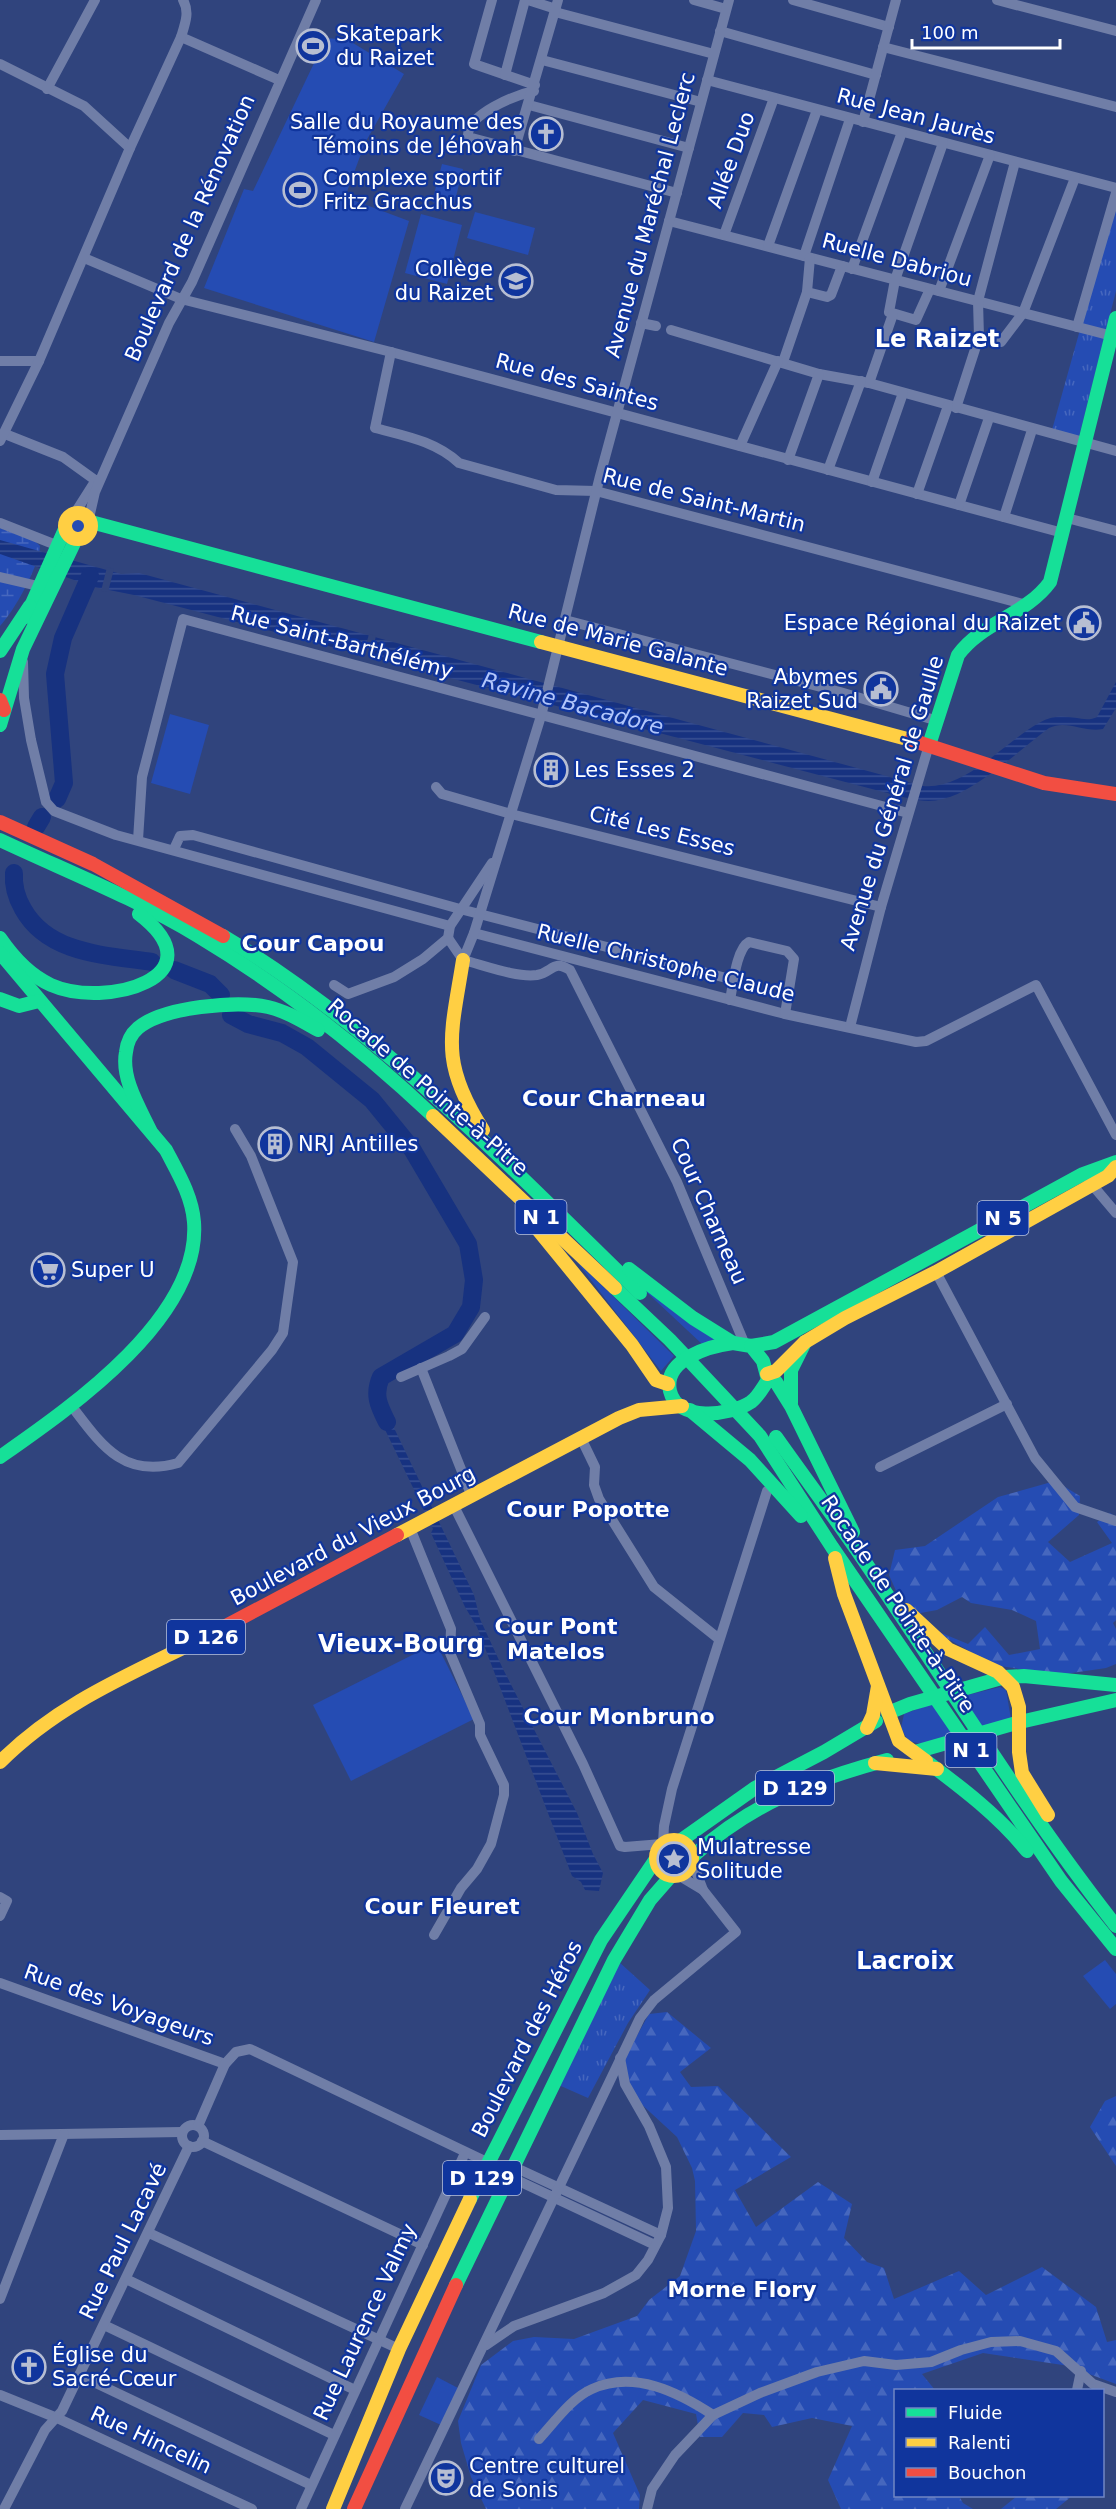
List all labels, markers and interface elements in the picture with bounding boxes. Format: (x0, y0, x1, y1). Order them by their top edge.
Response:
scale bar (912, 12, 1060, 50)
place label: Skatepark du Raizet (336, 22, 443, 70)
text: 100 m (921, 22, 979, 43)
sports icon: Skatepark du Raizet (295, 28, 331, 64)
street label: Avenue du Maréchal Leclerc (600, 70, 700, 360)
street label: Rue Jean Jaurès (834, 83, 998, 149)
street label: Boulevard de la Rénovation (120, 91, 260, 365)
street label: Allée Duo (702, 108, 760, 212)
place label: Salle du Royaume des Témoins de Jéhovah (290, 110, 523, 158)
church icon: Salle du Royaume des Témoins de Jéhovah (528, 116, 564, 152)
place label: Complexe sportif Fritz Gracchus (323, 166, 502, 214)
sports icon: Complexe sportif Fritz Gracchus (282, 172, 318, 208)
street label: Ruelle Dabriou (819, 228, 975, 292)
place label: Collège du Raizet (395, 257, 493, 305)
school or university icon: Collège du Raizet (498, 263, 534, 299)
district label: Le Raizet (875, 325, 999, 353)
street label: Rue des Saintes (493, 349, 661, 415)
street label: Rue de Saint-Martin (600, 463, 808, 537)
street label: Rue de Marie Galante (505, 599, 731, 681)
street label: Rue Saint-Barthélémy (228, 601, 456, 683)
public building icon: Espace Régional du Raizet (1066, 605, 1102, 641)
place label: Espace Régional du Raizet (784, 611, 1061, 635)
street label: Avenue du Général de Gaulle (836, 652, 948, 954)
place label: Abymes Raizet Sud (746, 665, 858, 713)
water label: Ravine Bacadore (480, 667, 666, 740)
public building icon: Abymes Raizet Sud (863, 671, 899, 707)
building icon: Les Esses 2 (533, 752, 569, 788)
place label: Les Esses 2 (574, 758, 695, 782)
street label: Cité Les Esses (587, 801, 737, 861)
street label: Ruelle Christophe Claude (535, 919, 797, 1007)
district label: Cour Capou (242, 931, 384, 956)
street label: Rocade de Pointe-à-Pitre (323, 994, 533, 1180)
district label: Cour Charneau (522, 1086, 706, 1111)
building icon: NRJ Antilles (257, 1126, 293, 1162)
place label: NRJ Antilles (298, 1132, 418, 1156)
street label: Cour Charneau (666, 1134, 752, 1288)
road number: N 1 (516, 1200, 566, 1234)
road number: N 5 (978, 1201, 1028, 1235)
supermarket icon: Super U (30, 1252, 66, 1288)
place label: Super U (71, 1258, 155, 1282)
street label: Boulevard du Vieux Bourg (227, 1461, 479, 1611)
street label: Rocade de Pointe-à-Pitre (816, 1491, 980, 1717)
district label: Cour Popotte (506, 1497, 670, 1522)
district label: Cour Pont Matelos (495, 1614, 618, 1664)
road number: D 126 (167, 1620, 245, 1654)
district label: Vieux-Bourg (318, 1630, 484, 1658)
district label: Cour Monbruno (523, 1704, 715, 1729)
road number: N 1 (946, 1733, 996, 1767)
road number: D 129 (756, 1771, 834, 1805)
place label: Mulatresse Solitude (697, 1835, 811, 1883)
place icon: Mulatresse Solitude (656, 1841, 692, 1877)
district label: Cour Fleuret (365, 1894, 520, 1919)
street label: Boulevard des Héros (467, 1937, 587, 2141)
district label: Lacroix (856, 1947, 954, 1975)
street label: Rue des Voyageurs (21, 1959, 217, 2051)
street label: Rue Paul Lacavé (75, 2159, 171, 2323)
road number: D 129 (443, 2161, 521, 2195)
street label: Rue Laurence Valmy (309, 2220, 421, 2424)
district label: Morne Flory (668, 2277, 816, 2302)
place label: Église du Sacré-Cœur (52, 2342, 177, 2391)
church icon: Église du Sacré-Cœur (11, 2349, 47, 2385)
legend (894, 2389, 1104, 2497)
street label: Rue Hincelin (87, 2401, 215, 2479)
text: Fluide (948, 2402, 1002, 2423)
text: Ralenti (948, 2432, 1011, 2453)
place label: Centre culturel de Sonis (469, 2454, 625, 2502)
theatre icon: Centre culturel de Sonis (428, 2460, 464, 2496)
text: Bouchon (948, 2462, 1027, 2483)

